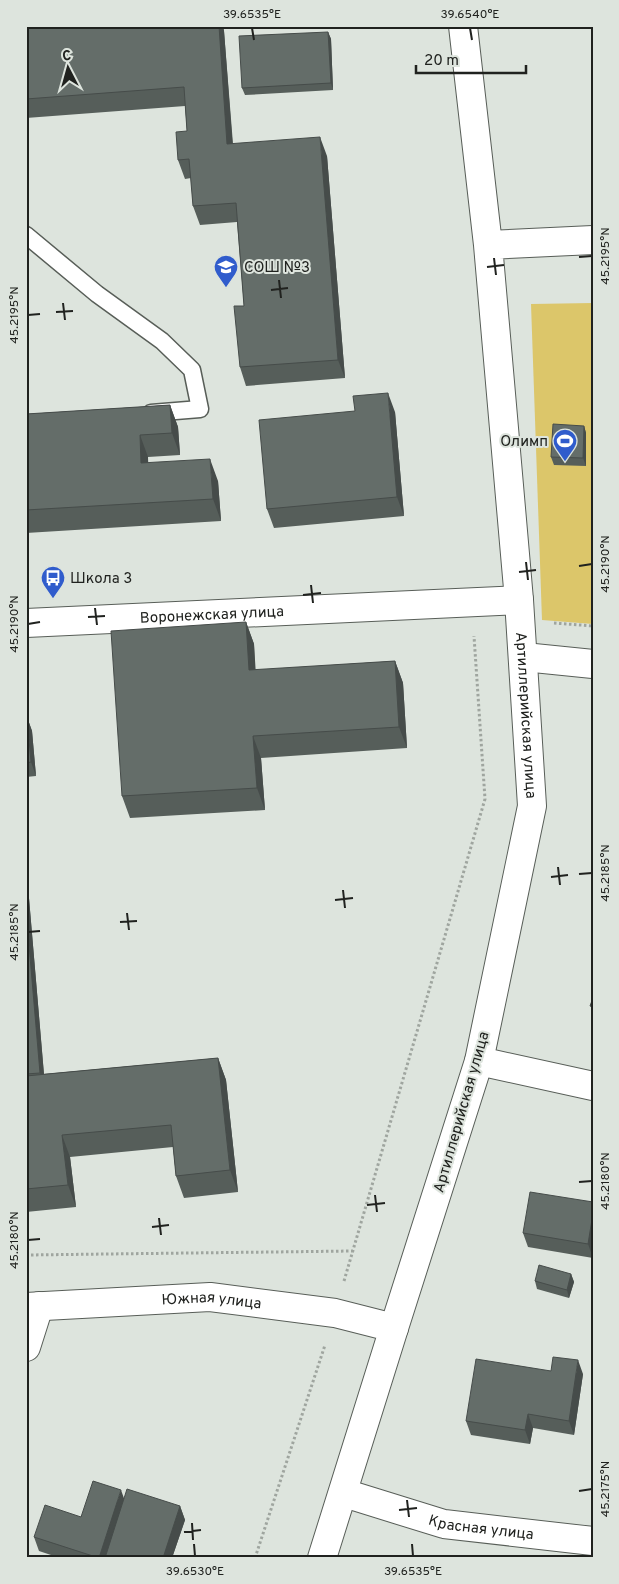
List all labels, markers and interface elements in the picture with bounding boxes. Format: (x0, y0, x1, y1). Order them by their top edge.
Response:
text: 39.6535°E (223, 7, 281, 23)
text: 39.6540°E (441, 7, 499, 23)
north arrow (42, 42, 92, 92)
scale bar (416, 42, 526, 74)
text: С (61, 48, 72, 65)
text: 20 m (424, 52, 459, 71)
text: 45.2195°N (598, 227, 614, 285)
school or university icon: СОШ №3 (213, 254, 239, 288)
place label: СОШ №3 (244, 259, 310, 278)
text: 45.2195°N (7, 286, 23, 344)
sports icon: Олимп (552, 428, 578, 462)
place label: Олимп (500, 433, 548, 452)
text: 45.2190°N (598, 535, 614, 593)
bus stop icon: Школа 3 (40, 565, 66, 599)
place label: Школа 3 (70, 570, 132, 589)
text: 45.2190°N (7, 595, 23, 653)
street label: Воронежская улица (139, 603, 284, 629)
street label: Артиллерийская улица (510, 631, 540, 799)
text: 45.2185°N (598, 844, 614, 902)
text: 45.2185°N (7, 903, 23, 961)
street label: Артиллерийская улица (430, 1030, 495, 1195)
text: 45.2180°N (598, 1152, 614, 1210)
text: 45.2180°N (7, 1211, 23, 1269)
street label: Южная улица (161, 1289, 263, 1315)
text: 45.2175°N (598, 1461, 614, 1517)
street label: Красная улица (426, 1512, 535, 1545)
text: 39.6530°E (166, 1564, 224, 1580)
text: 39.6535°E (384, 1564, 442, 1580)

